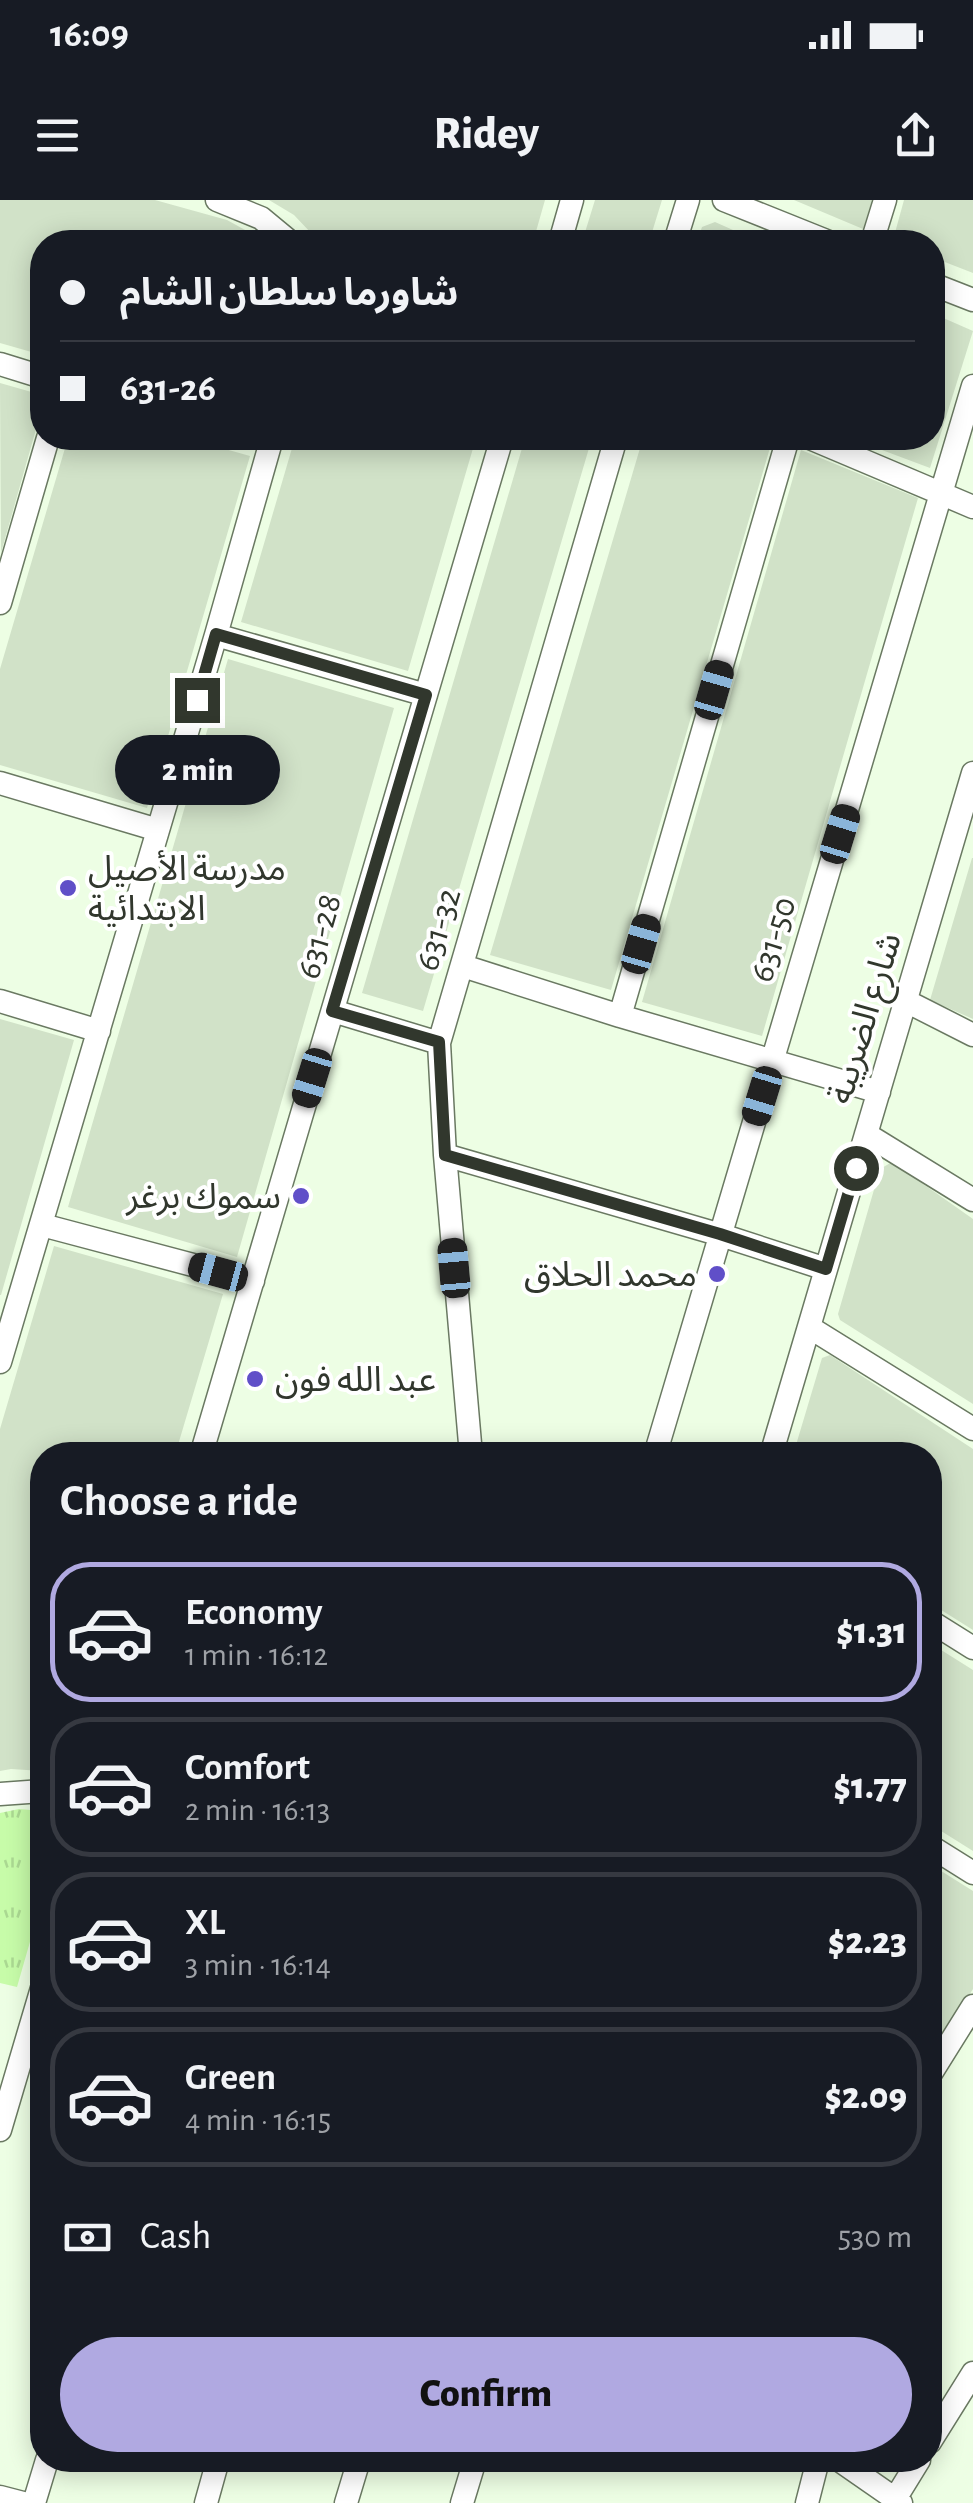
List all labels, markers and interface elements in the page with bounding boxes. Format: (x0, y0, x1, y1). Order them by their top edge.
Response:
text: 16:09 (50, 16, 129, 54)
icon: menu (30, 108, 85, 163)
icon: share (888, 108, 943, 163)
text: Ridey (434, 112, 539, 157)
text: شاورما سلطان الشام (120, 275, 458, 313)
text: 631-26 (120, 370, 216, 408)
car (691, 657, 737, 723)
route end (175, 678, 220, 723)
callout: 2 min (114, 735, 280, 805)
text: 2 min (162, 754, 233, 786)
car (817, 801, 863, 867)
place label: مدرسة الأصيل الابتدائية (88, 850, 286, 927)
marker: مدرسة الأصيل الابتدائية (57, 877, 79, 899)
street label: 631-32 (409, 884, 467, 975)
street label: 631-28 (291, 890, 348, 983)
street label: 631-50 (744, 893, 803, 986)
car (618, 911, 664, 977)
street label: شارع الضريبة (823, 929, 915, 1110)
car (289, 1045, 335, 1111)
car (739, 1063, 785, 1129)
route start (834, 1146, 879, 1191)
place label: سموك برغر (125, 1180, 281, 1216)
marker: سموك برغر (290, 1185, 312, 1207)
car (436, 1237, 472, 1299)
car (185, 1250, 251, 1294)
place label: محمد الحلاق (524, 1258, 697, 1293)
marker: محمد الحلاق (706, 1263, 728, 1285)
place label: عبد الله فون (275, 1363, 436, 1399)
marker: عبد الله فون (244, 1368, 266, 1390)
text: Choose a ride (60, 1479, 298, 1524)
icon: car (65, 1587, 155, 1677)
text: Economy (185, 1594, 323, 1632)
text: $1.31 (836, 1613, 907, 1651)
text: 1 min · 16:12 (185, 1639, 328, 1671)
icon: car (65, 1742, 155, 1832)
text: Comfort (185, 1749, 310, 1787)
text: $1.77 (834, 1768, 907, 1806)
text: 2 min · 16:13 (185, 1794, 330, 1826)
icon: car (65, 1897, 155, 1987)
text: XL (185, 1904, 225, 1942)
text: $2.23 (828, 1923, 907, 1961)
text: 3 min · 16:14 (185, 1949, 331, 1981)
icon: car (65, 2052, 155, 2142)
text: Green (185, 2059, 276, 2097)
text: $2.09 (824, 2078, 907, 2116)
text: 4 min · 16:15 (185, 2104, 331, 2136)
icon: cash (60, 2210, 115, 2265)
text: Cash (140, 2218, 211, 2256)
text: 530 m (838, 2221, 912, 2253)
button: Confirm (60, 2337, 912, 2452)

